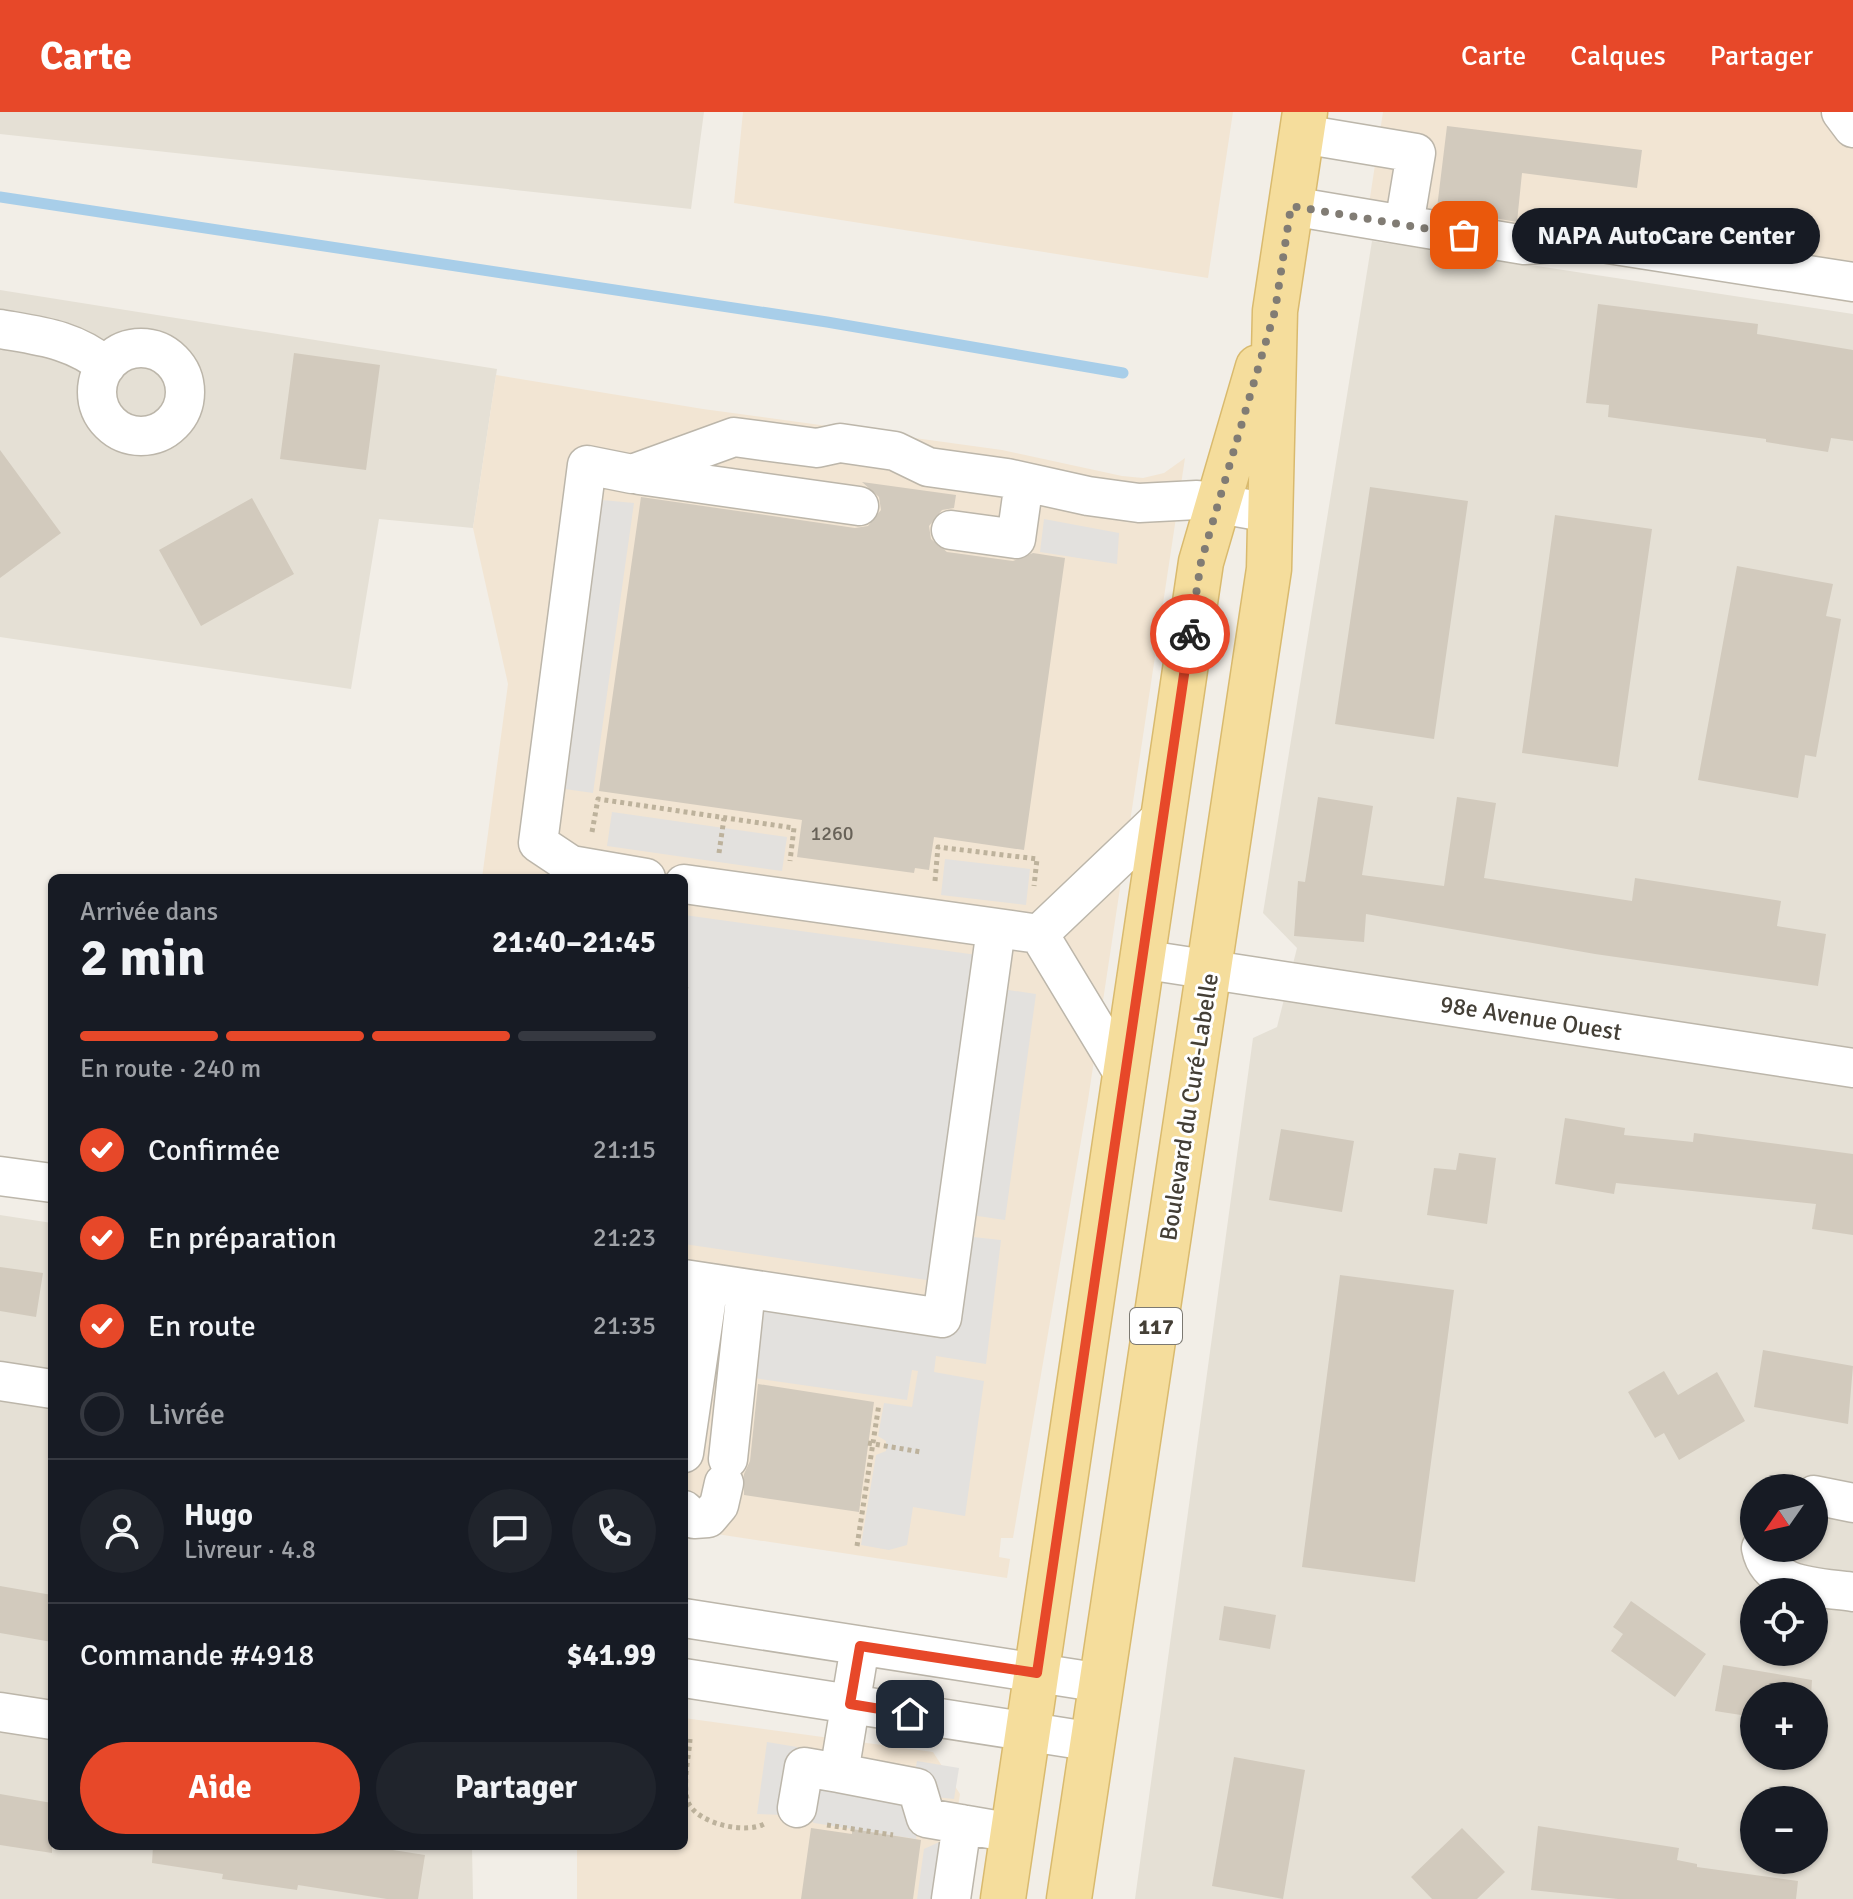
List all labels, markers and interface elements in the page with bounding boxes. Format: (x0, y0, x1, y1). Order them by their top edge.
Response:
text: Carte (40, 33, 132, 80)
text: Carte (1461, 39, 1526, 73)
text: Calques (1570, 39, 1666, 73)
text: Partager (1710, 39, 1813, 73)
pin (1430, 201, 1498, 269)
callout: NAPA AutoCare Center (1512, 207, 1820, 263)
icon: bag (1442, 213, 1486, 257)
text: NAPA AutoCare Center (1537, 220, 1795, 252)
courier (1150, 594, 1230, 674)
icon: bike (1168, 612, 1212, 656)
house number: 1260 (810, 821, 854, 846)
text: Arrivée dans (80, 896, 218, 928)
text: 21:40–21:45 (492, 924, 656, 961)
text: 2 min (80, 926, 206, 990)
street label: Boulevard du Curé-Labelle (1153, 971, 1225, 1243)
street label: 98e Avenue Ouest (1438, 989, 1624, 1047)
text: En route · 240 m (80, 1053, 261, 1085)
icon: check (80, 1128, 124, 1172)
text: Confirmée (148, 1132, 280, 1169)
text: 21:15 (593, 1134, 656, 1166)
icon: check (80, 1216, 124, 1260)
text: En préparation (148, 1220, 337, 1257)
text: 21:23 (593, 1222, 656, 1254)
icon: check (80, 1304, 124, 1348)
text: En route (148, 1308, 256, 1345)
road number: 117 (1130, 1308, 1182, 1344)
text: 21:35 (593, 1310, 656, 1342)
text: Livrée (148, 1396, 225, 1433)
north arrow (1740, 1474, 1828, 1562)
map controls (1740, 1474, 1828, 1874)
button: person (80, 1489, 164, 1573)
button: chat (468, 1489, 552, 1573)
button: phone (572, 1489, 656, 1573)
text: Hugo (184, 1497, 253, 1534)
text: Livreur · 4.8 (184, 1534, 316, 1566)
button: locate (1740, 1578, 1828, 1666)
text: Commande #4918 (80, 1637, 315, 1674)
text: $41.99 (566, 1637, 656, 1674)
pin (876, 1680, 944, 1748)
button: + (1740, 1682, 1828, 1770)
icon: home (888, 1692, 932, 1736)
button: Aide (80, 1742, 360, 1834)
button: Partager (376, 1742, 656, 1834)
button: − (1740, 1786, 1828, 1874)

